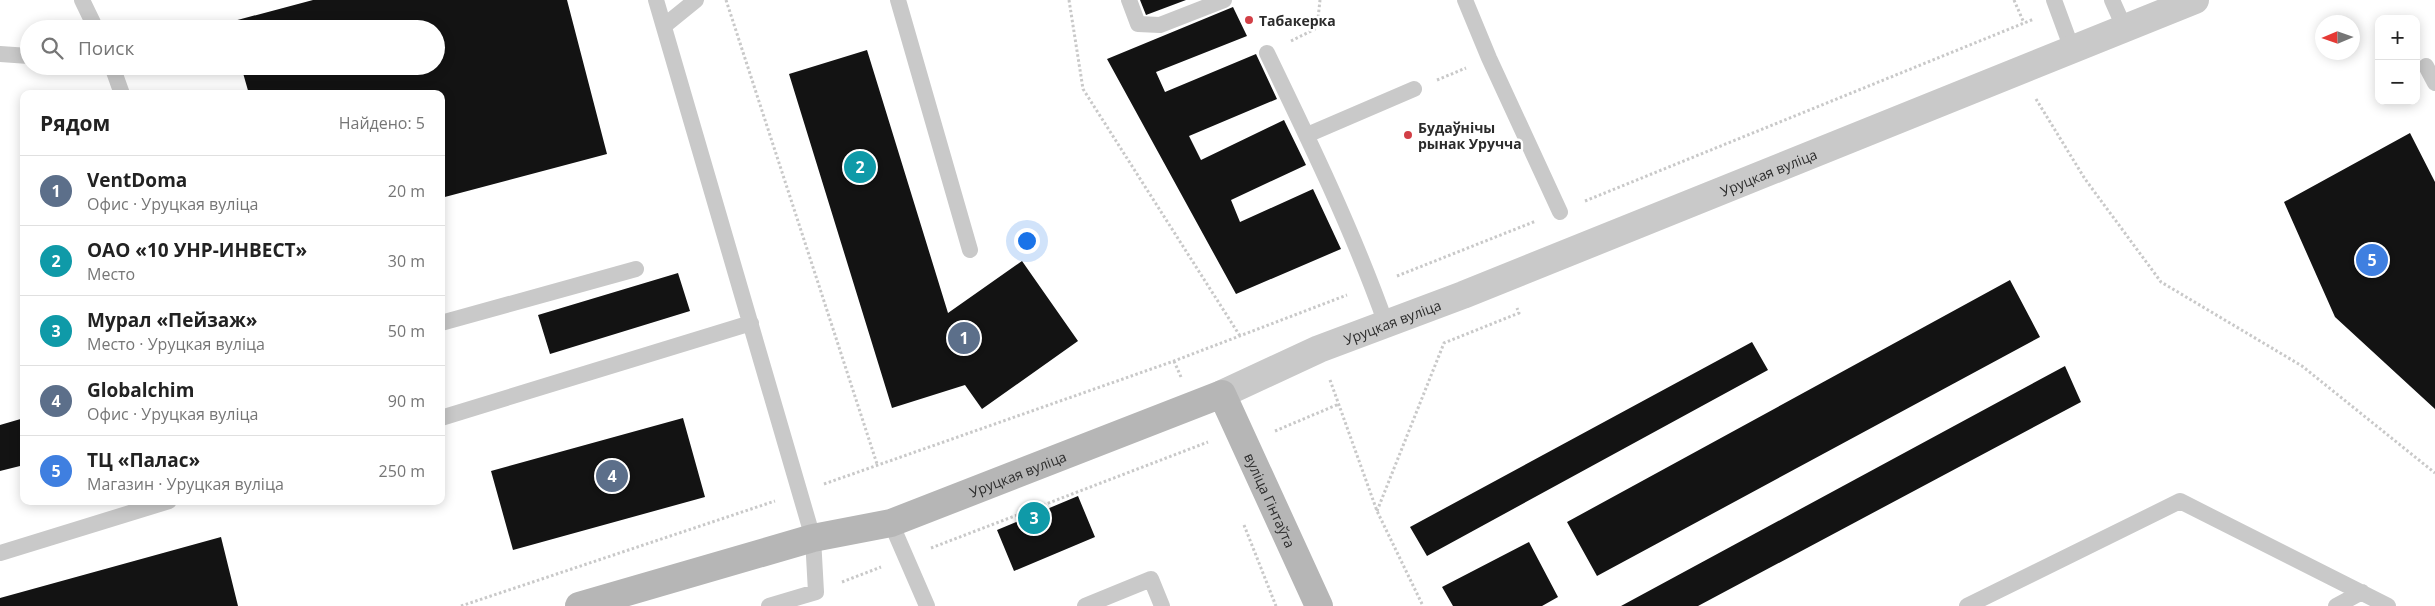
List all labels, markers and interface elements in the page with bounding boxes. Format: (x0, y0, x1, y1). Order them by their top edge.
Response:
place label: Табакерка (1259, 11, 1336, 30)
marker: Табакерка (1243, 14, 1255, 26)
north arrow (2315, 15, 2360, 60)
map controls (2375, 15, 2420, 105)
button: + (2375, 15, 2420, 60)
search box (20, 20, 445, 75)
icon: search (38, 34, 66, 62)
text: Поиск (78, 35, 134, 61)
button: − (2375, 60, 2420, 105)
text: Рядом (40, 109, 110, 137)
text: Найдено: 5 (339, 112, 425, 134)
place label: Будаўнічы рынак Уручча (1418, 118, 1522, 153)
marker: Будаўнічы рынак Уручча (1402, 129, 1414, 141)
street label: Уруцкая вуліца (1717, 144, 1820, 200)
pin: 2 (844, 148, 876, 186)
text: VentDoma (87, 167, 187, 193)
text: 1 (51, 180, 61, 202)
text: 20 m (388, 180, 425, 202)
text: Офис · Уруцкая вуліца (87, 193, 258, 215)
your location (1014, 228, 1040, 254)
text: ОАО «10 УНР-ИНВЕСТ» (87, 237, 307, 263)
pin: 5 (2356, 241, 2388, 279)
text: 2 (51, 250, 61, 272)
text: 30 m (388, 250, 425, 272)
text: Место (87, 263, 135, 285)
street label: Уруцкая вуліца (1341, 295, 1443, 348)
text: Мурал «Пейзаж» (87, 307, 257, 333)
pin: 1 (948, 319, 980, 357)
text: 3 (51, 320, 61, 342)
text: 50 m (388, 320, 425, 342)
text: Место · Уруцкая вуліца (87, 333, 265, 355)
text: Globalchim (87, 377, 194, 403)
text: 4 (51, 390, 61, 412)
text: 90 m (388, 390, 425, 412)
text: Офис · Уруцкая вуліца (87, 403, 258, 425)
street label: Уруцкая вуліца (966, 446, 1069, 501)
text: ТЦ «Палас» (87, 447, 200, 473)
street label: вуліца Гінтаўта (1241, 450, 1300, 551)
pin: 4 (596, 457, 628, 495)
text: 5 (51, 460, 61, 482)
text: 250 m (379, 460, 425, 482)
text: Магазин · Уруцкая вуліца (87, 473, 284, 495)
pin: 3 (1018, 499, 1050, 537)

